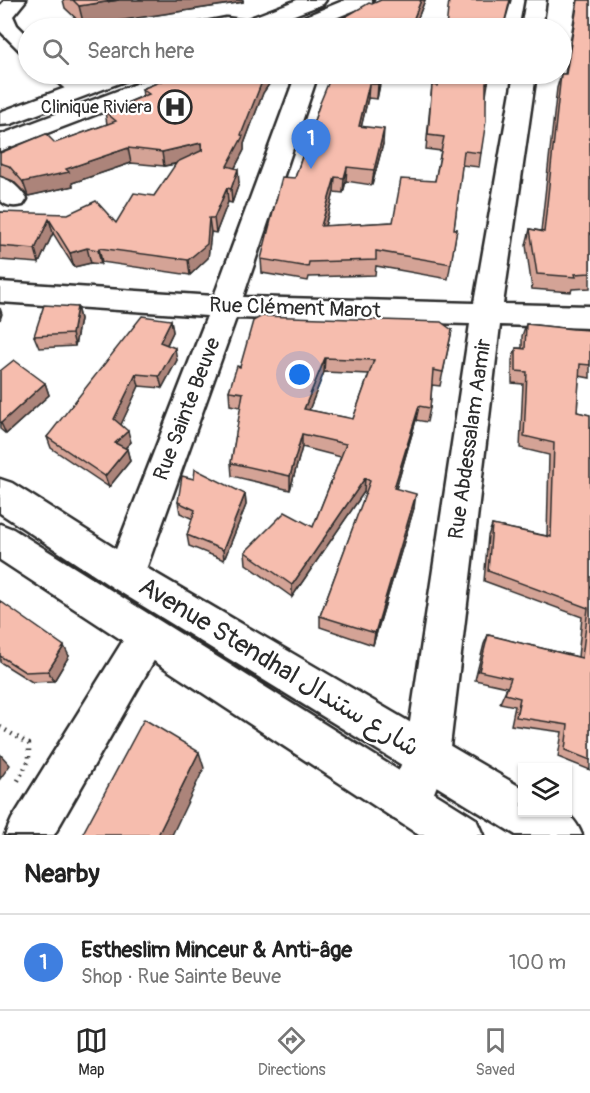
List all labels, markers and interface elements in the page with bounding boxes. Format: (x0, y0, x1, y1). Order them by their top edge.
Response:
search box (18, 18, 572, 84)
icon: search (39, 35, 72, 68)
text: Search here (87, 37, 194, 65)
hospital icon: Clinique Riviera (157, 89, 193, 125)
place label: Clinique Riviera (41, 96, 152, 119)
pin: 1 (292, 120, 330, 169)
street label: Rue Clément Marot (209, 292, 382, 325)
street label: Rue Sainte Beuve (147, 333, 227, 484)
street label: Rue Abdessalam Aamir (443, 337, 498, 541)
your location (285, 360, 314, 389)
street label: Avenue Stendhal شارع ستندال (132, 570, 425, 764)
map controls (518, 763, 572, 817)
button: layers (518, 763, 572, 817)
text: Nearby (24, 858, 100, 890)
text: Estheslim Minceur & Anti-âge (81, 936, 352, 964)
text: 1 (40, 950, 47, 975)
text: 100 m (509, 950, 566, 975)
text: Shop · Rue Sainte Beuve (81, 964, 281, 989)
tab: Map (75, 1024, 108, 1080)
tab: Directions (258, 1024, 326, 1080)
tab: Saved (475, 1024, 515, 1080)

